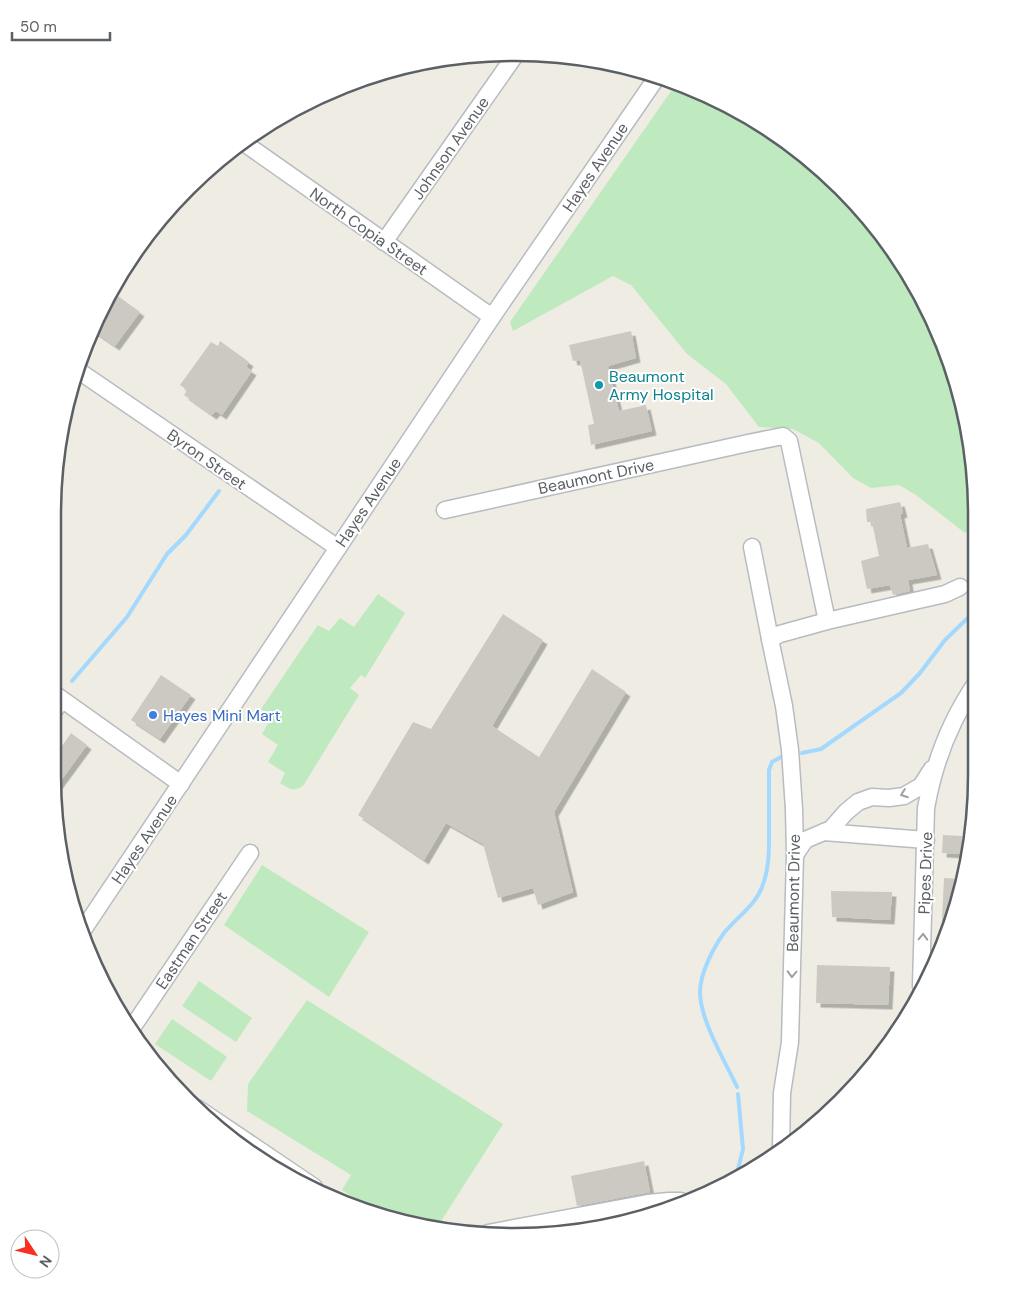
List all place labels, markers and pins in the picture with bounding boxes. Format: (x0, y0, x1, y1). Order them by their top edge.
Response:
place label: Beaumont Army Hospital (609, 366, 714, 405)
marker: Beaumont Army Hospital (593, 379, 605, 391)
place label: Hayes Mini Mart (163, 705, 281, 726)
marker: Hayes Mini Mart (147, 709, 159, 721)

